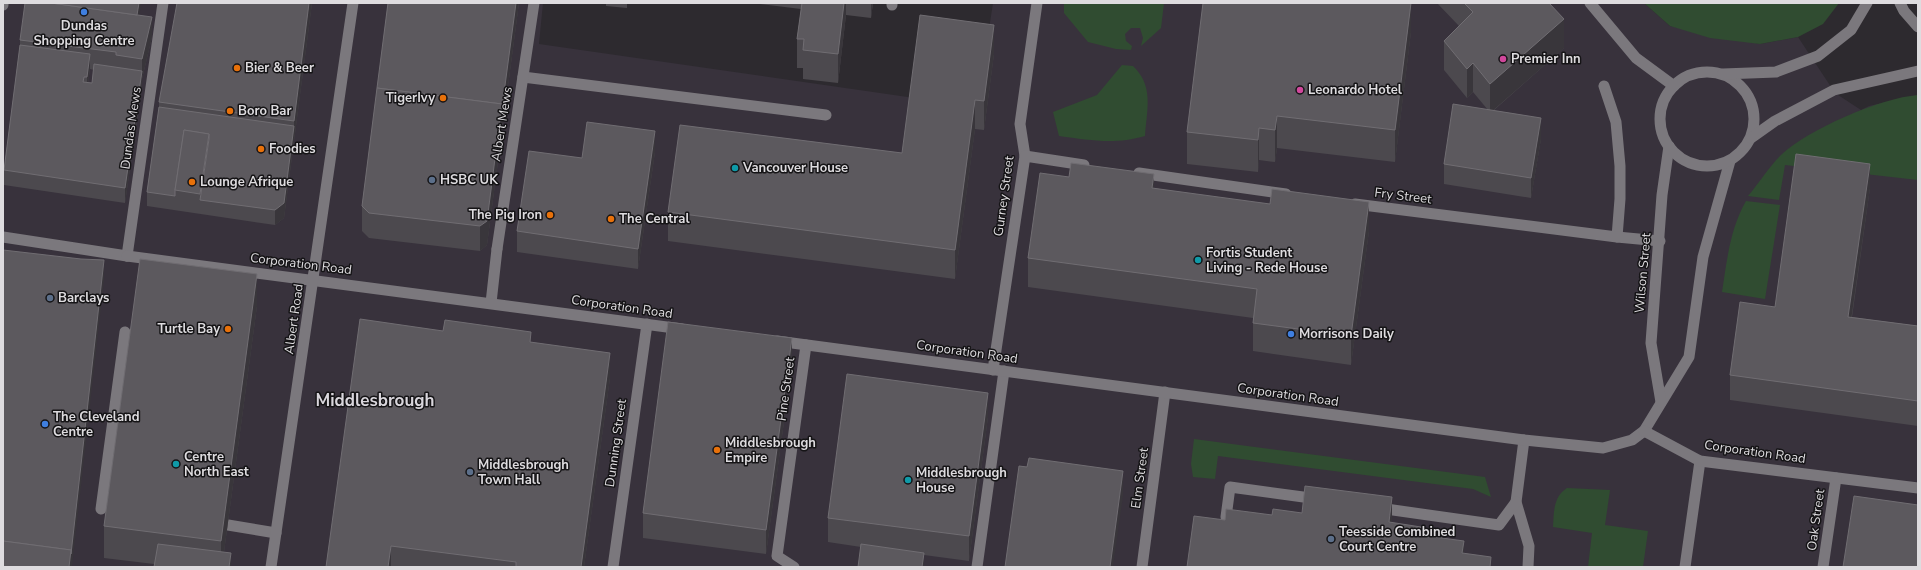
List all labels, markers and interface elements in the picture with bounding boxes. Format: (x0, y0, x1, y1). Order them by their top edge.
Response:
marker: Dundas Shopping Centre (79, 7, 89, 17)
place label: Dundas Shopping Centre (33, 17, 135, 50)
place label: Premier Inn (1511, 50, 1581, 68)
marker: Premier Inn (1498, 54, 1508, 64)
place label: Bier & Beer (245, 59, 315, 77)
marker: Bier & Beer (232, 63, 242, 73)
place label: Leonardo Hotel (1308, 81, 1403, 99)
street label: Dundas Mews (116, 85, 146, 171)
street label: Albert Mews (487, 85, 517, 163)
marker: Leonardo Hotel (1295, 85, 1305, 95)
place label: TigerIvy (386, 89, 435, 107)
marker: TigerIvy (438, 93, 448, 103)
place label: Boro Bar (238, 102, 292, 120)
marker: Boro Bar (225, 106, 235, 116)
place label: Foodies (269, 140, 316, 158)
marker: Foodies (256, 144, 266, 154)
street label: Gurney Street (989, 154, 1019, 237)
place label: Vancouver House (742, 159, 848, 177)
marker: Vancouver House (730, 163, 740, 173)
place label: HSBC UK (440, 171, 498, 189)
place label: Lounge Afrique (200, 173, 293, 191)
marker: HSBC UK (427, 175, 437, 185)
marker: Lounge Afrique (187, 177, 197, 187)
street label: Fry Street (1373, 184, 1433, 208)
place label: The Pig Iron (469, 206, 542, 224)
marker: The Pig Iron (545, 210, 555, 220)
place label: The Central (619, 210, 690, 228)
marker: The Central (606, 214, 616, 224)
street label: Wilson Street (1631, 232, 1656, 314)
place label: Fortis Student Living - Rede House (1206, 244, 1328, 277)
street label: Corporation Road (249, 249, 353, 279)
marker: Fortis Student Living - Rede House (1193, 255, 1203, 265)
street label: Albert Road (280, 283, 308, 355)
place label: Barclays (58, 289, 109, 307)
street label: Corporation Road (570, 291, 674, 323)
marker: Barclays (45, 293, 55, 303)
place label: Turtle Bay (157, 320, 220, 338)
marker: Turtle Bay (223, 324, 233, 334)
place label: Morrisons Daily (1299, 325, 1394, 343)
marker: Morrisons Daily (1286, 329, 1296, 339)
street label: Corporation Road (915, 336, 1019, 368)
street label: Pine Street (773, 355, 799, 422)
street label: Corporation Road (1236, 379, 1340, 411)
district label: Middlesbrough (316, 389, 434, 412)
street label: Dunning Street (601, 397, 631, 488)
place label: The Cleveland Centre (53, 408, 140, 441)
marker: The Cleveland Centre (40, 419, 50, 429)
place label: Middlesbrough Empire (725, 434, 816, 467)
street label: Corporation Road (1703, 436, 1807, 468)
marker: Middlesbrough Empire (712, 445, 722, 455)
street label: Elm Street (1127, 446, 1153, 510)
place label: Centre North East (184, 448, 250, 481)
place label: Middlesbrough Town Hall (478, 456, 569, 489)
marker: Centre North East (171, 459, 181, 469)
place label: Middlesbrough House (916, 464, 1007, 497)
marker: Middlesbrough Town Hall (465, 467, 475, 477)
marker: Middlesbrough House (903, 475, 913, 485)
street label: Oak Street (1803, 488, 1829, 552)
place label: Teesside Combined Court Centre (1339, 523, 1455, 556)
marker: Teesside Combined Court Centre (1326, 534, 1336, 544)

